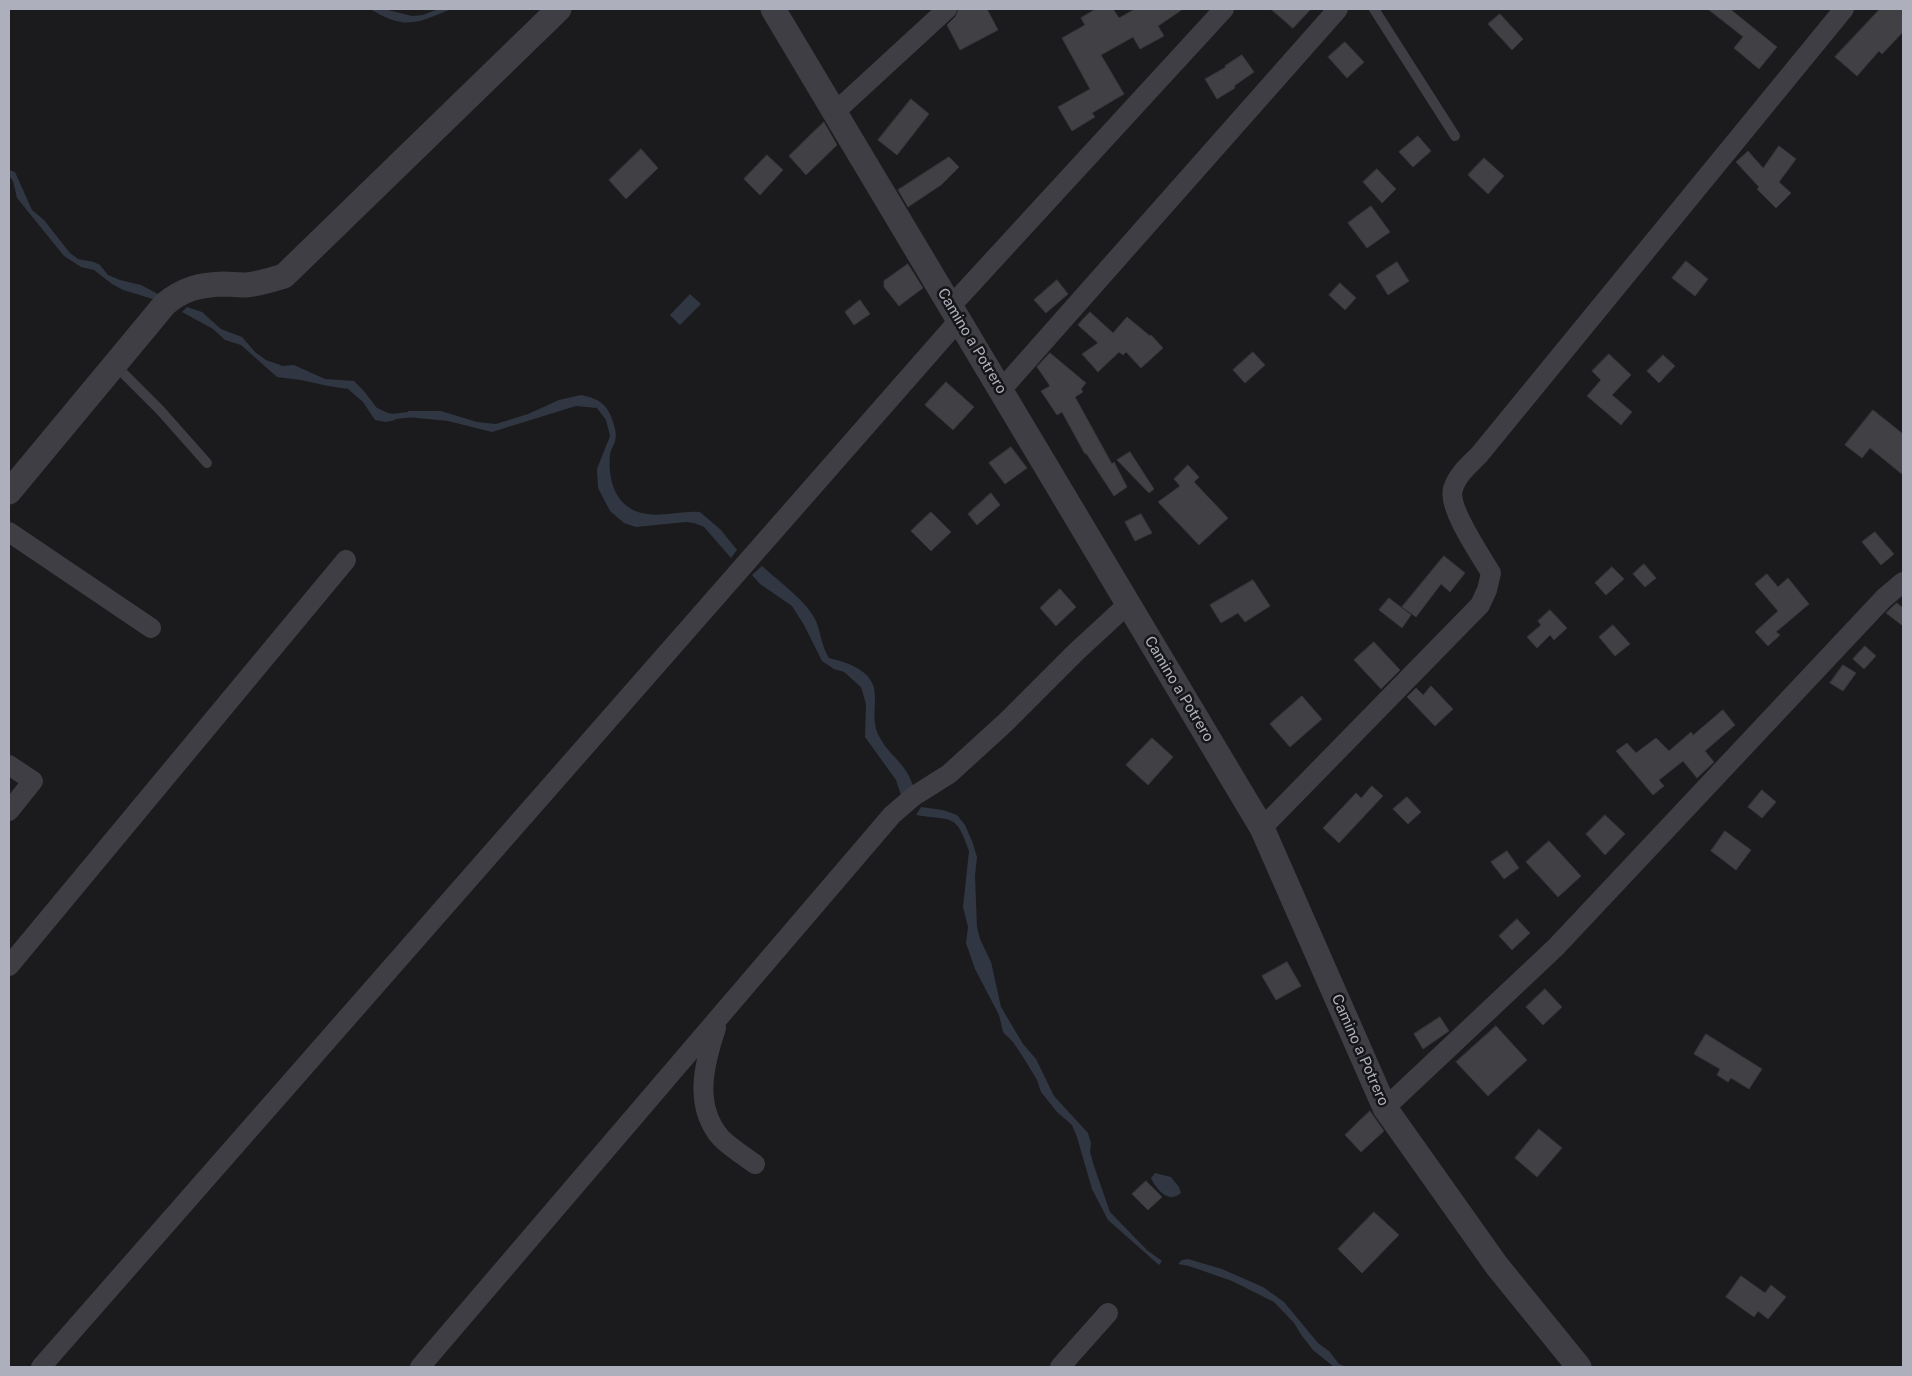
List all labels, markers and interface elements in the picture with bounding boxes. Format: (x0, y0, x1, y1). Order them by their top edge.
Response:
street label: Camino a Potrero (933, 285, 1011, 397)
street label: Camino a Potrero (1140, 633, 1218, 745)
street label: Camino a Potrero (1327, 992, 1393, 1108)

